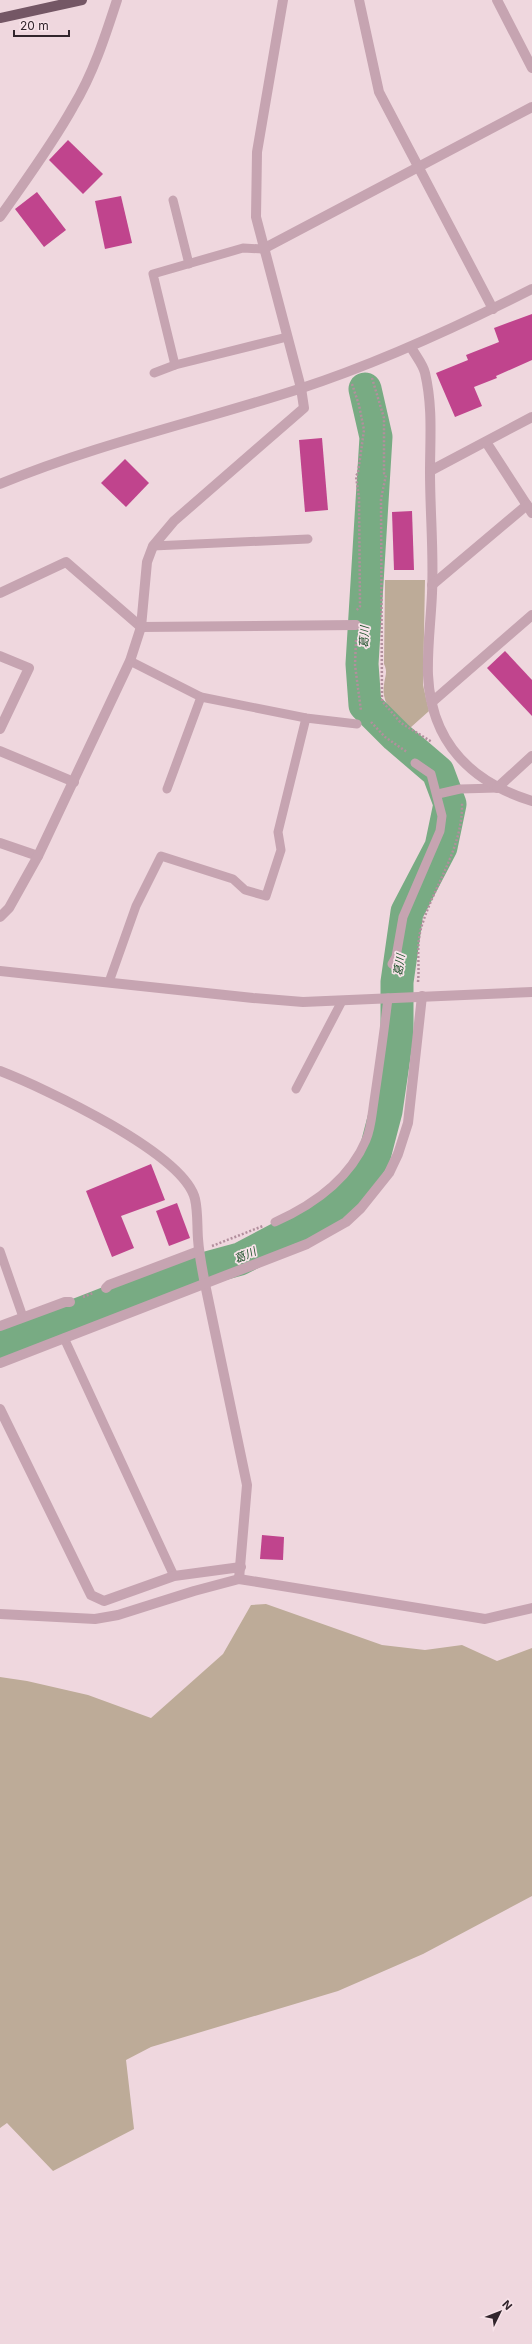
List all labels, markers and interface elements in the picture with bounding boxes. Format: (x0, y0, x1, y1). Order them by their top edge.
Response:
scale bar (14, 12, 69, 38)
text: 20 m (20, 18, 49, 33)
water label: 葛川 (356, 625, 372, 648)
water label: 葛川 (391, 952, 408, 977)
water label: 葛川 (232, 1244, 259, 1266)
north arrow (480, 2292, 520, 2332)
text: N (499, 2297, 515, 2313)

